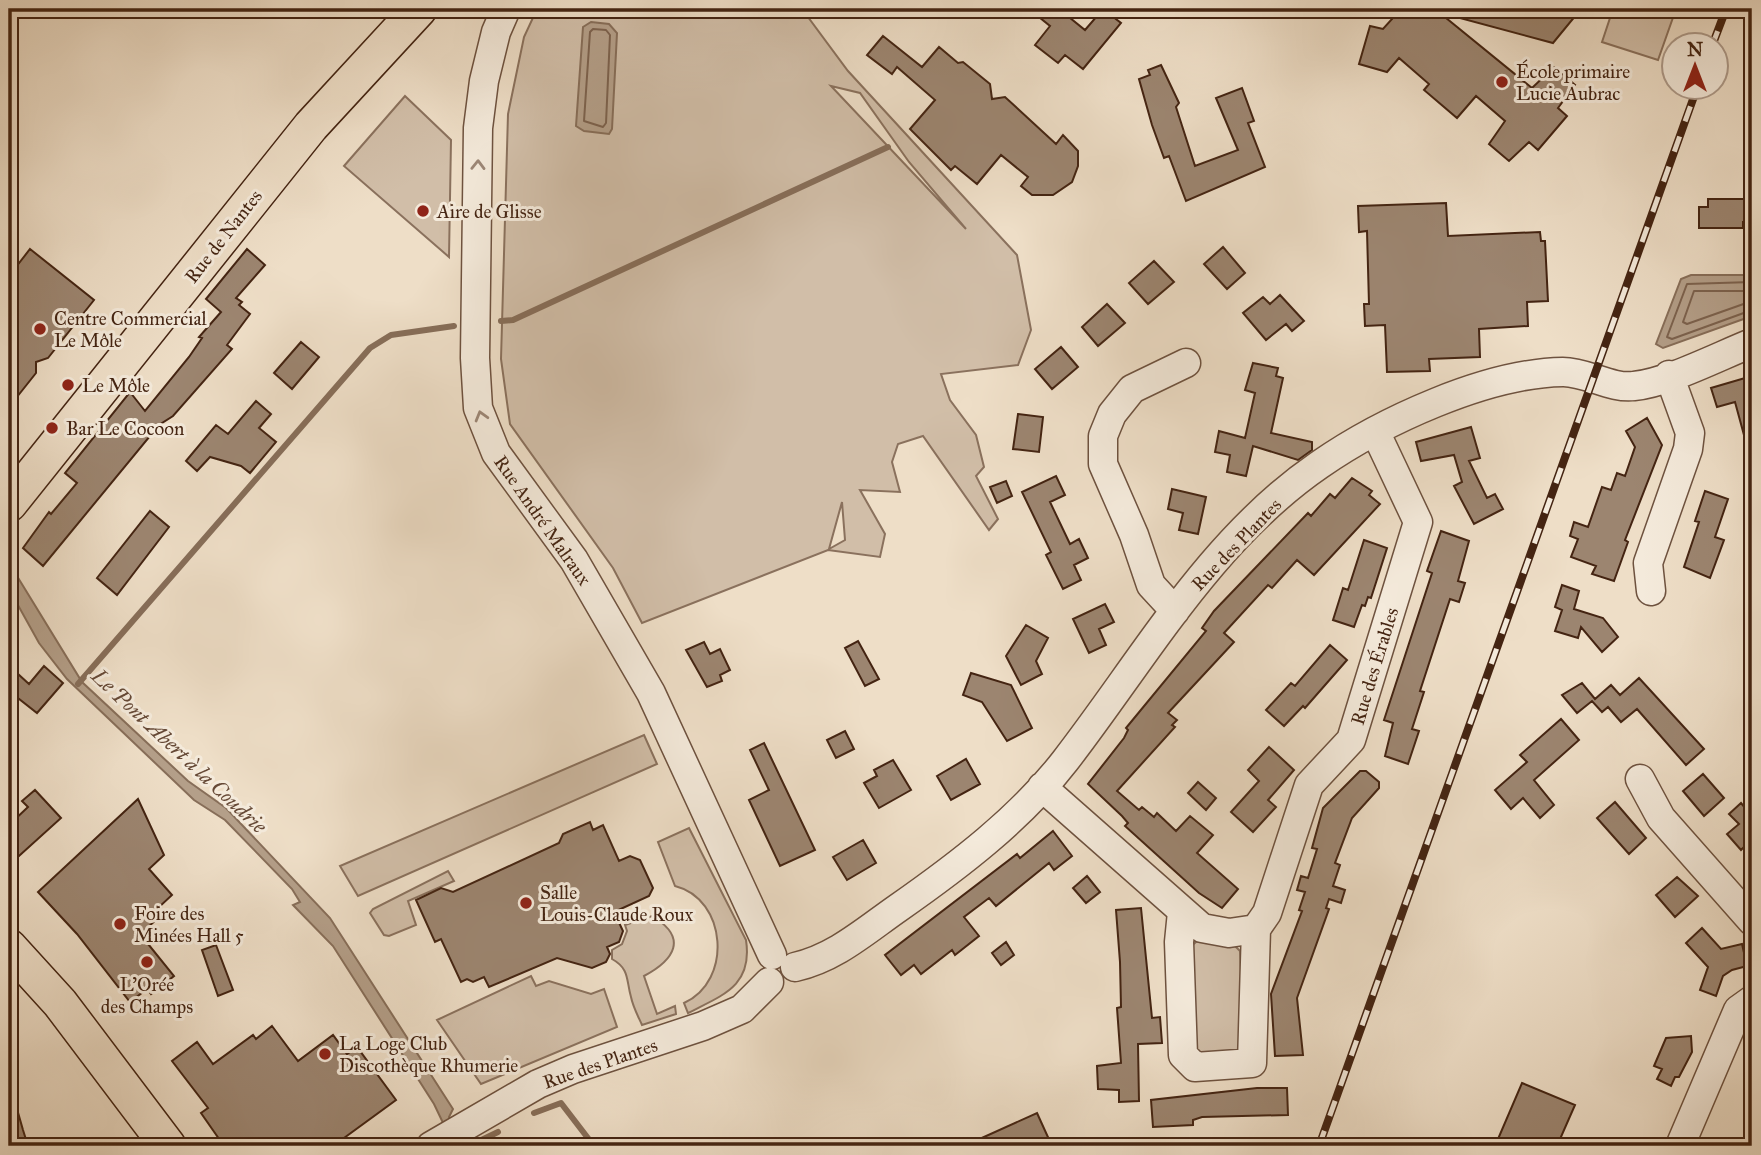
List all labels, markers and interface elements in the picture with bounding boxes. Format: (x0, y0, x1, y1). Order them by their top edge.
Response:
north arrow (1660, 32, 1730, 102)
text: N (1687, 38, 1703, 61)
place label: École primaire Lucie Aubrac (1516, 59, 1630, 105)
marker: École primaire Lucie Aubrac (1494, 74, 1510, 90)
one-way arrow (470, 159, 486, 170)
street label: Rue de Nantes (180, 185, 267, 288)
place label: Aire de Glisse (436, 200, 542, 223)
marker: Aire de Glisse (415, 203, 431, 219)
place label: Centre Commercial Le Môle (54, 307, 207, 352)
marker: Centre Commercial Le Môle (32, 321, 48, 337)
place label: Le Môle (82, 374, 150, 397)
marker: Le Môle (60, 377, 76, 393)
one-way arrow (475, 411, 489, 423)
place label: Bar Le Cocoon (66, 417, 184, 440)
marker: Bar Le Cocoon (44, 420, 60, 436)
street label: Rue André Malraux (489, 451, 596, 590)
street label: Rue des Plantes (1187, 493, 1286, 595)
street label: Rue des Érables (1345, 604, 1403, 728)
water label: Le Pont Abert à la Coudrie (85, 662, 273, 840)
place label: Salle Louis-Claude Roux (540, 881, 694, 926)
marker: Salle Louis-Claude Roux (518, 895, 534, 911)
place label: Foire des Minées Hall 5 (134, 902, 244, 947)
marker: Foire des Minées Hall 5 (112, 916, 128, 932)
marker: L'Orée des Champs (139, 954, 155, 970)
place label: L'Orée des Champs (101, 973, 193, 1018)
place label: La Loge Club Discothèque Rhumerie (339, 1032, 518, 1078)
street label: Rue des Plantes (540, 1033, 661, 1094)
marker: La Loge Club Discothèque Rhumerie (317, 1046, 333, 1062)

